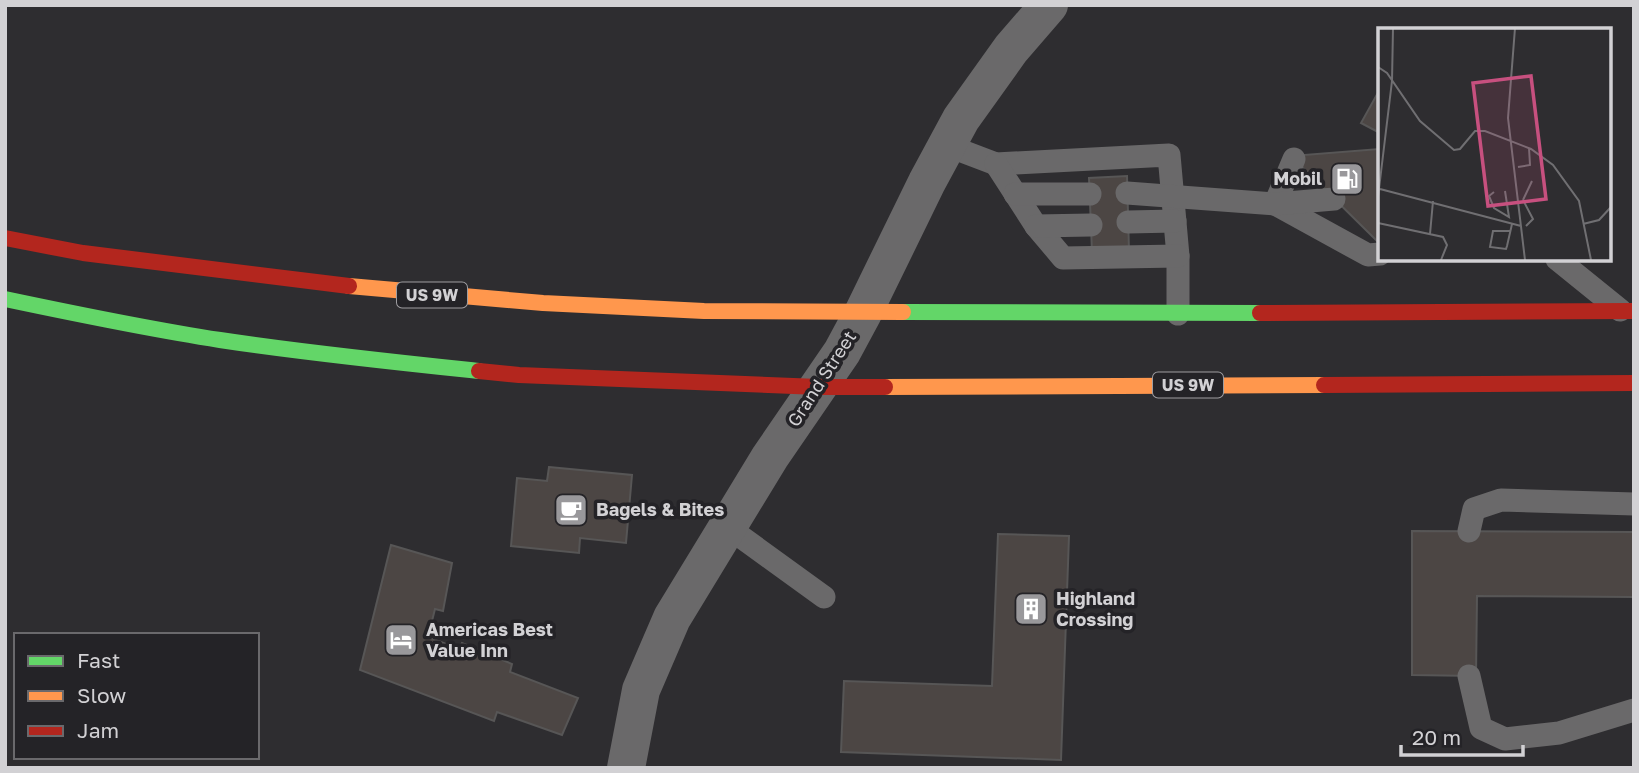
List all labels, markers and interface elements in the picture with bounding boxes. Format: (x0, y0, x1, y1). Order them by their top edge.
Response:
inset map (1378, 28, 1611, 261)
fuel station icon: Mobil (1328, 160, 1366, 198)
place label: Mobil (1273, 167, 1322, 189)
road number: US 9W (397, 282, 467, 308)
street label: Grand Street (782, 326, 860, 430)
road number: US 9W (1153, 372, 1223, 398)
cafe icon: Bagels & Bites (552, 491, 590, 529)
place label: Bagels & Bites (596, 498, 724, 520)
place label: Highland Crossing (1056, 587, 1135, 630)
building icon: Highland Crossing (1012, 590, 1050, 628)
place label: Americas Best Value Inn (426, 618, 553, 661)
hotel icon: Americas Best Value Inn (382, 621, 420, 659)
legend (14, 633, 259, 759)
text: Fast (77, 647, 120, 673)
text: Slow (77, 682, 126, 708)
scale bar (1401, 714, 1524, 758)
text: Jam (77, 717, 119, 743)
text: 20 m (1412, 724, 1461, 750)

